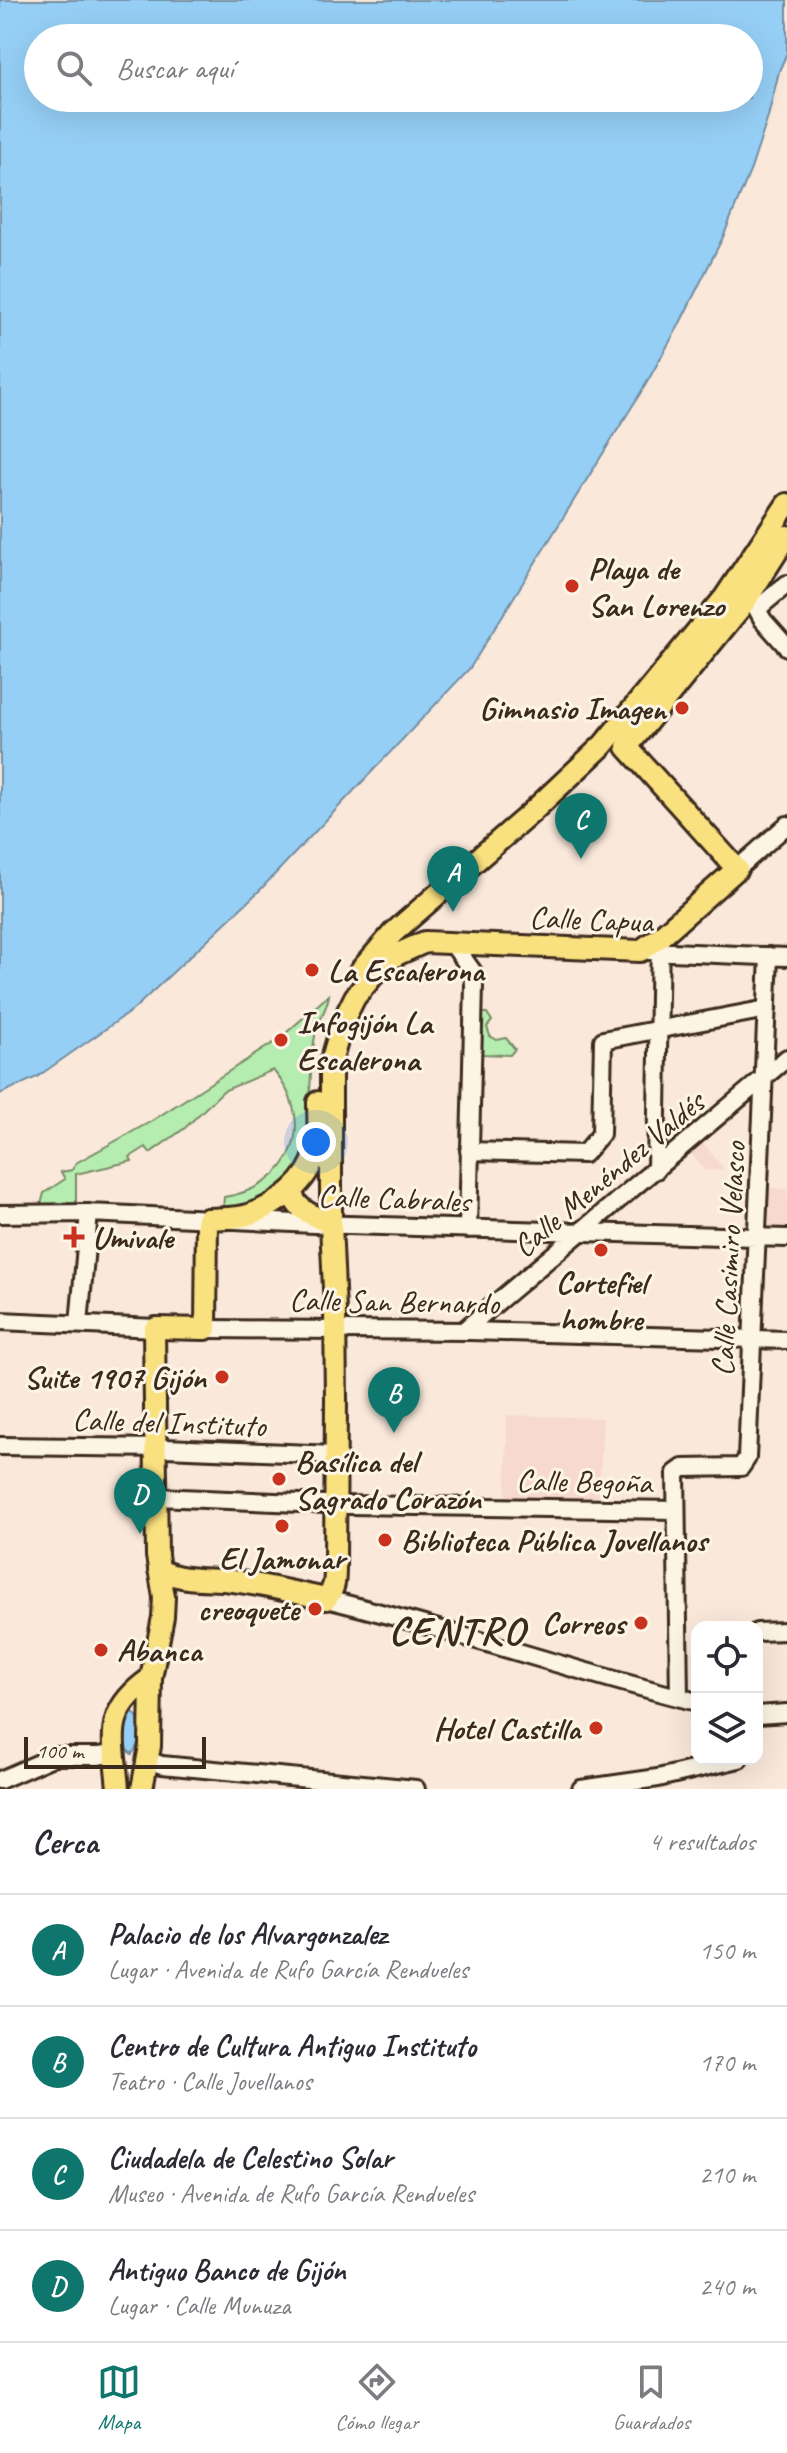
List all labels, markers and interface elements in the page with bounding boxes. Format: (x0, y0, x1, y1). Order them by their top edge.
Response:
search box (24, 24, 763, 112)
icon: search (52, 46, 96, 90)
text: Buscar aquí (116, 49, 234, 87)
place label: Playa de San Lorenzo (588, 548, 726, 626)
marker: Playa de San Lorenzo (563, 577, 581, 595)
place label: Gimnasio Imagen (479, 688, 668, 729)
marker: Gimnasio Imagen (673, 699, 691, 717)
pin: C (555, 793, 607, 859)
pin: A (427, 846, 479, 912)
street label: Calle Capua (529, 897, 655, 942)
place label: La Escalerona (328, 950, 487, 991)
marker: La Escalerona (303, 961, 321, 979)
place label: Infogijón La Escalerona (297, 1002, 435, 1080)
marker: Infogijón La Escalerona (272, 1031, 290, 1049)
street label: Calle Menéndez Valdés (504, 1080, 715, 1266)
your location (296, 1122, 336, 1162)
street label: Calle Casimiro Velasco (702, 1139, 755, 1377)
street label: Calle Cabrales (317, 1175, 474, 1222)
place label: Umivale (92, 1217, 175, 1258)
marker: Umivale (63, 1226, 85, 1248)
marker: Cortefiel hombre (592, 1241, 610, 1259)
place label: Cortefiel hombre (556, 1262, 653, 1340)
street label: Calle San Bernardo (289, 1279, 501, 1324)
place label: Suite 1907 Gijón (24, 1357, 207, 1398)
pin: B (368, 1367, 420, 1433)
marker: Suite 1907 Gijón (213, 1368, 231, 1386)
street label: Calle del Instituto (72, 1399, 268, 1446)
place label: Basílica del Sagrado Corazón (295, 1441, 482, 1519)
street label: Calle Begoña (516, 1460, 654, 1503)
pin: D (114, 1468, 166, 1534)
marker: Basílica del Sagrado Corazón (270, 1470, 288, 1488)
marker: El Jamonar (273, 1517, 291, 1535)
place label: Biblioteca Pública Jovellanos (401, 1520, 711, 1561)
marker: Biblioteca Pública Jovellanos (376, 1531, 394, 1549)
place label: El Jamonar (219, 1538, 348, 1579)
place label: creoquete (198, 1589, 301, 1630)
marker: creoquete (306, 1600, 324, 1618)
place label: Correos (542, 1603, 628, 1644)
district label: CENTRO (389, 1606, 528, 1656)
marker: Correos (632, 1614, 650, 1632)
map controls (691, 1621, 763, 1765)
button: locate (691, 1621, 763, 1693)
place label: Abanca (117, 1630, 204, 1671)
marker: Abanca (92, 1641, 110, 1659)
button: layers (691, 1693, 763, 1765)
place label: Hotel Castilla (433, 1708, 583, 1749)
marker: Hotel Castilla (587, 1719, 605, 1737)
scale bar (24, 1733, 206, 1769)
text: 100 m (36, 1737, 83, 1765)
text: Cerca (32, 1820, 98, 1863)
text: 4 resultados (649, 1825, 755, 1858)
text: Palacio de los Alvargonzalez (108, 1915, 387, 1953)
text: A (51, 1934, 65, 1967)
text: 150 m (699, 1934, 755, 1967)
text: Lugar · Avenida de Rufo García Rendueles (108, 1953, 468, 1986)
text: Centro de Cultura Antiguo Instituto (108, 2027, 476, 2065)
text: B (51, 2046, 65, 2079)
text: 170 m (699, 2046, 755, 2079)
text: Teatro · Calle Jovellanos (108, 2065, 312, 2098)
text: Ciudadela de Celestino Solar (108, 2139, 393, 2177)
text: C (52, 2158, 64, 2191)
text: 210 m (699, 2158, 755, 2191)
text: Museo · Avenida de Rufo García Rendueles (108, 2177, 474, 2210)
text: Antiguo Banco de Gijón (108, 2251, 346, 2289)
text: D (50, 2270, 66, 2303)
text: 240 m (699, 2270, 755, 2303)
text: Lugar · Calle Munuza (108, 2289, 290, 2322)
tab: Mapa (97, 2360, 141, 2436)
tab: Cómo llegar (335, 2360, 419, 2436)
tab: Guardados (613, 2360, 690, 2436)

